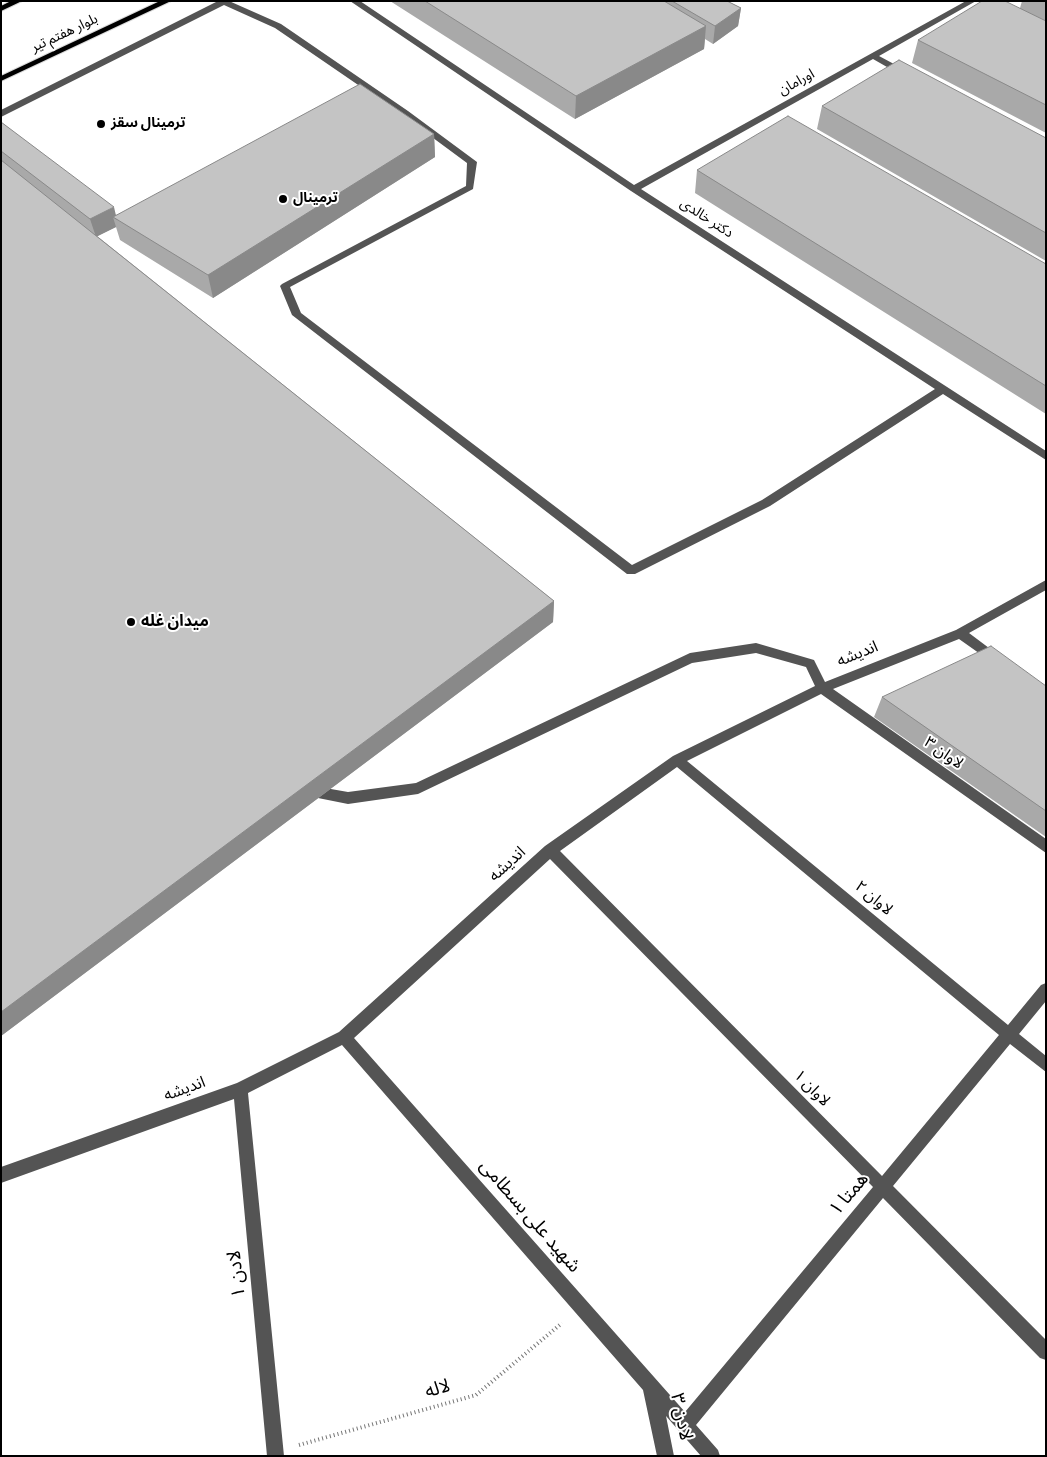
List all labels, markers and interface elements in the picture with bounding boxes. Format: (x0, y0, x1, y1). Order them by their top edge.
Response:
street label: بلوار هفتم تیر (29, 11, 101, 57)
street label: اورامان (776, 66, 818, 100)
place label: ترمینال سقز (111, 116, 186, 132)
marker: ترمینال سقز (95, 118, 107, 130)
place label: ترمینال (293, 191, 338, 207)
marker: ترمینال (277, 193, 289, 205)
street label: دکتر خالدی (676, 196, 736, 242)
place label: میدان غله (141, 612, 209, 632)
marker: میدان غله (125, 616, 137, 628)
street label: اندیشه (835, 638, 881, 672)
street label: لاوان ۳ (920, 734, 966, 774)
street label: اندیشه (486, 844, 530, 886)
street label: لاوان ۲ (850, 878, 896, 920)
street label: لاوان ۱ (789, 1067, 833, 1111)
street label: اندیشه (162, 1074, 208, 1106)
street label: شهید علی بسطامی (474, 1156, 584, 1278)
street label: همتا ۱ (825, 1169, 875, 1221)
street label: لادن ۱ (224, 1249, 252, 1299)
street label: لاله (423, 1376, 453, 1404)
street label: لادن ۳ (664, 1391, 696, 1443)

